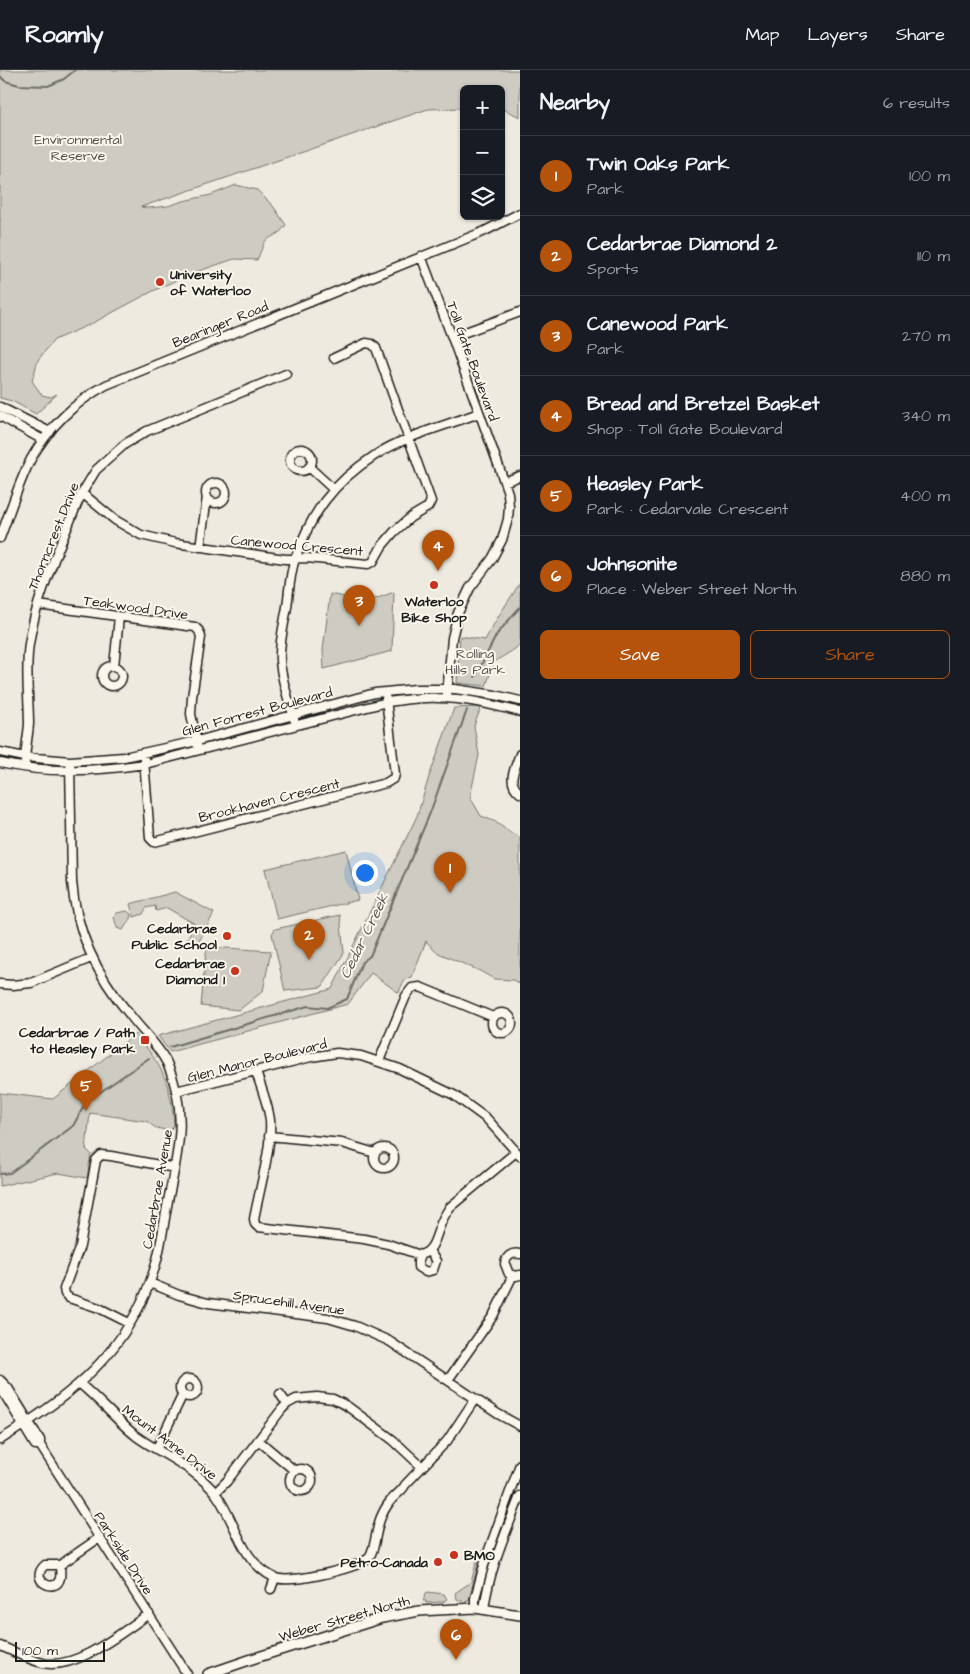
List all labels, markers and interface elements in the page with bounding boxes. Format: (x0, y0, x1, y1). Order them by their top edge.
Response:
text: Roamly (25, 18, 103, 52)
text: Map (745, 22, 779, 47)
text: Layers (807, 22, 868, 47)
text: Share (896, 22, 945, 47)
map controls (460, 85, 505, 220)
button: + (460, 85, 505, 130)
text: Nearby (540, 88, 610, 117)
text: 6 results (883, 92, 950, 114)
park label: Environmental Reserve (34, 130, 122, 166)
button: − (460, 130, 505, 175)
text: Twin Oaks Park (587, 151, 729, 178)
text: 1 (555, 165, 557, 187)
text: 100 m (909, 165, 950, 187)
button: layers (460, 175, 505, 220)
text: Park (587, 178, 624, 200)
text: Cedarbrae Diamond 2 (587, 231, 777, 258)
text: 2 (551, 245, 561, 267)
text: 110 m (917, 245, 950, 267)
text: Sports (587, 258, 639, 280)
place label: University of Waterloo (170, 265, 251, 301)
marker: University of Waterloo (154, 276, 166, 288)
street label: Bearinger Road (169, 297, 271, 353)
street label: Toll Gate Boulevard (441, 299, 503, 424)
text: Canewood Park (587, 311, 728, 338)
text: 3 (552, 325, 560, 347)
text: 270 m (902, 325, 950, 347)
text: Park (587, 338, 624, 360)
text: Bread and Bretzel Basket (587, 391, 819, 418)
text: 4 (551, 405, 561, 427)
text: 340 m (902, 405, 950, 427)
text: Shop · Toll Gate Boulevard (587, 418, 782, 440)
text: Heasley Park (587, 471, 703, 498)
street label: Thorncrest Drive (23, 479, 85, 593)
text: 5 (550, 485, 562, 507)
text: 400 m (900, 485, 950, 507)
text: Park · Cedarvale Crescent (587, 498, 788, 520)
street label: Canewood Crescent (230, 530, 364, 562)
pin: 4 (422, 530, 454, 571)
text: Johnsonite (587, 551, 677, 578)
text: 6 (551, 565, 561, 587)
text: 880 m (900, 565, 950, 587)
text: Place · Weber Street North (587, 578, 796, 600)
marker: Waterloo Bike Shop (428, 579, 440, 591)
pin: 3 (343, 585, 375, 626)
street label: Teakwood Drive (82, 591, 190, 625)
place label: Waterloo Bike Shop (401, 592, 467, 628)
button: Save (540, 630, 740, 679)
button: Share (750, 630, 950, 679)
park label: Rolling Hills Park (445, 644, 505, 680)
street label: Glen Forrest Boulevard (180, 682, 335, 742)
street label: Brookhaven Crescent (197, 774, 342, 828)
pin: 1 (434, 852, 466, 893)
your location (352, 860, 378, 886)
water label: Cedar Creek (335, 889, 395, 982)
place label: Cedarbrae Public School (132, 919, 218, 955)
pin: 2 (293, 919, 325, 960)
marker: Cedarbrae Public School (221, 930, 233, 942)
place label: Cedarbrae Diamond 1 (155, 954, 225, 990)
marker: Cedarbrae Diamond 1 (229, 965, 241, 977)
place label: Cedarbrae / Path to Heasley Park (19, 1023, 136, 1059)
marker: Cedarbrae / Path to Heasley Park (139, 1034, 151, 1046)
street label: Glen Manor Boulevard (185, 1034, 329, 1088)
pin: 5 (70, 1070, 102, 1111)
street label: Cedarbrae Avenue (138, 1127, 178, 1250)
street label: Sprucehill Avenue (232, 1285, 346, 1321)
street label: Mount Anne Drive (118, 1400, 222, 1486)
street label: Parkside Drive (89, 1508, 158, 1599)
place label: BMO (464, 1546, 496, 1566)
marker: BMO (448, 1549, 460, 1561)
place label: Petro-Canada (340, 1553, 429, 1573)
marker: Petro-Canada (432, 1556, 444, 1568)
street label: Weber Street North (276, 1591, 412, 1647)
pin: 6 (440, 1619, 472, 1660)
scale bar (15, 1639, 105, 1662)
text: 100 m (22, 1641, 58, 1661)

